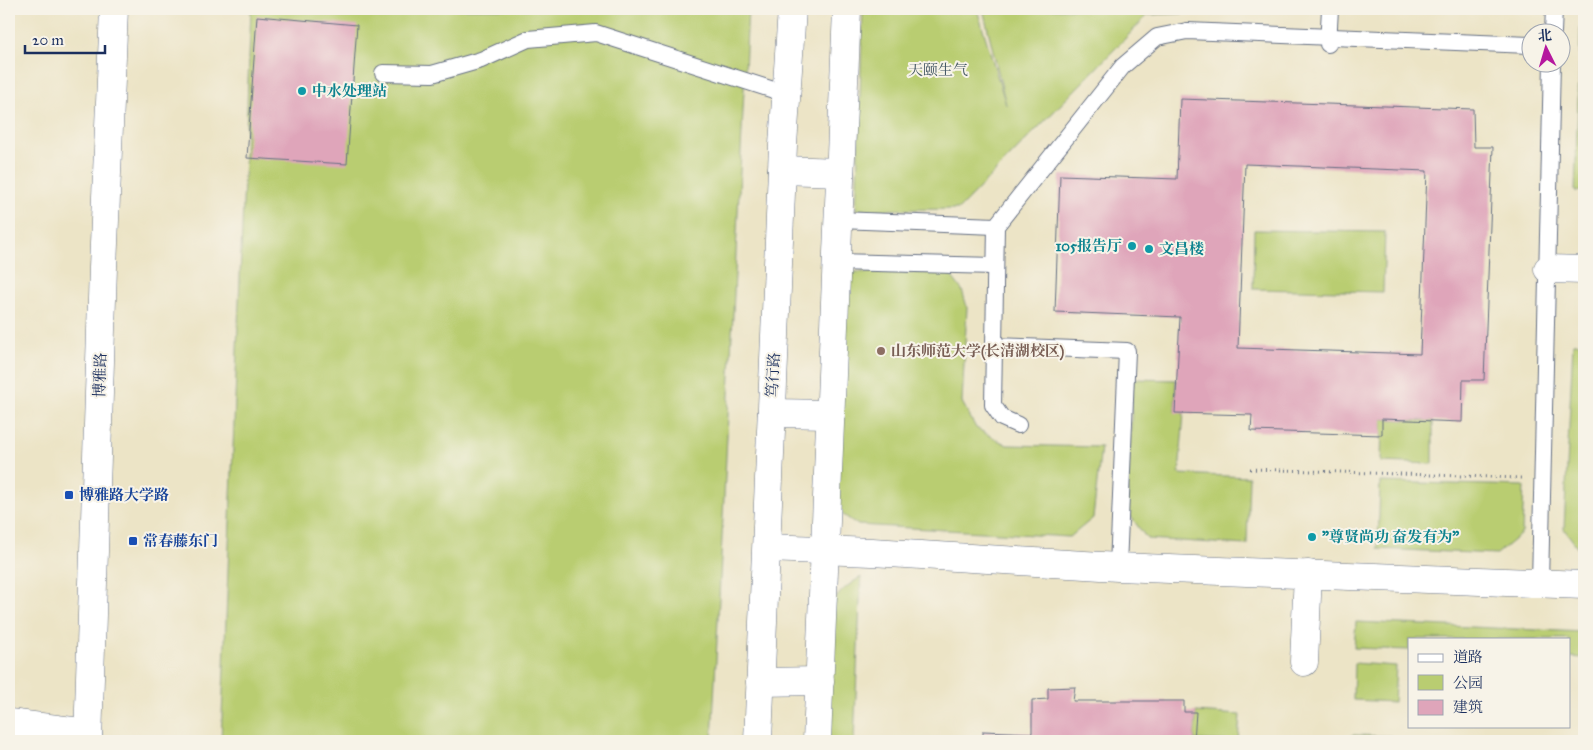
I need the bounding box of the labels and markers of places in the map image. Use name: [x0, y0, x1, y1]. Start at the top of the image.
place label: 中水处理站: [312, 82, 387, 100]
marker: 中水处理站: [296, 85, 308, 97]
place label: 105报告厅: [1055, 237, 1122, 255]
marker: 105报告厅: [1126, 240, 1138, 252]
place label: 文昌楼: [1159, 240, 1204, 258]
marker: 文昌楼: [1143, 243, 1155, 255]
place label: 山东师范大学(长清湖校区): [891, 342, 1064, 361]
marker: 山东师范大学(长清湖校区): [875, 345, 887, 357]
place label: 博雅路大学路: [79, 486, 169, 504]
marker: 博雅路大学路: [63, 489, 75, 501]
place label: "尊贤尚功 奋发有为": [1322, 528, 1459, 546]
marker: "尊贤尚功 奋发有为": [1306, 531, 1318, 543]
place label: 常春藤东门: [143, 532, 218, 550]
marker: 常春藤东门: [127, 535, 139, 547]

